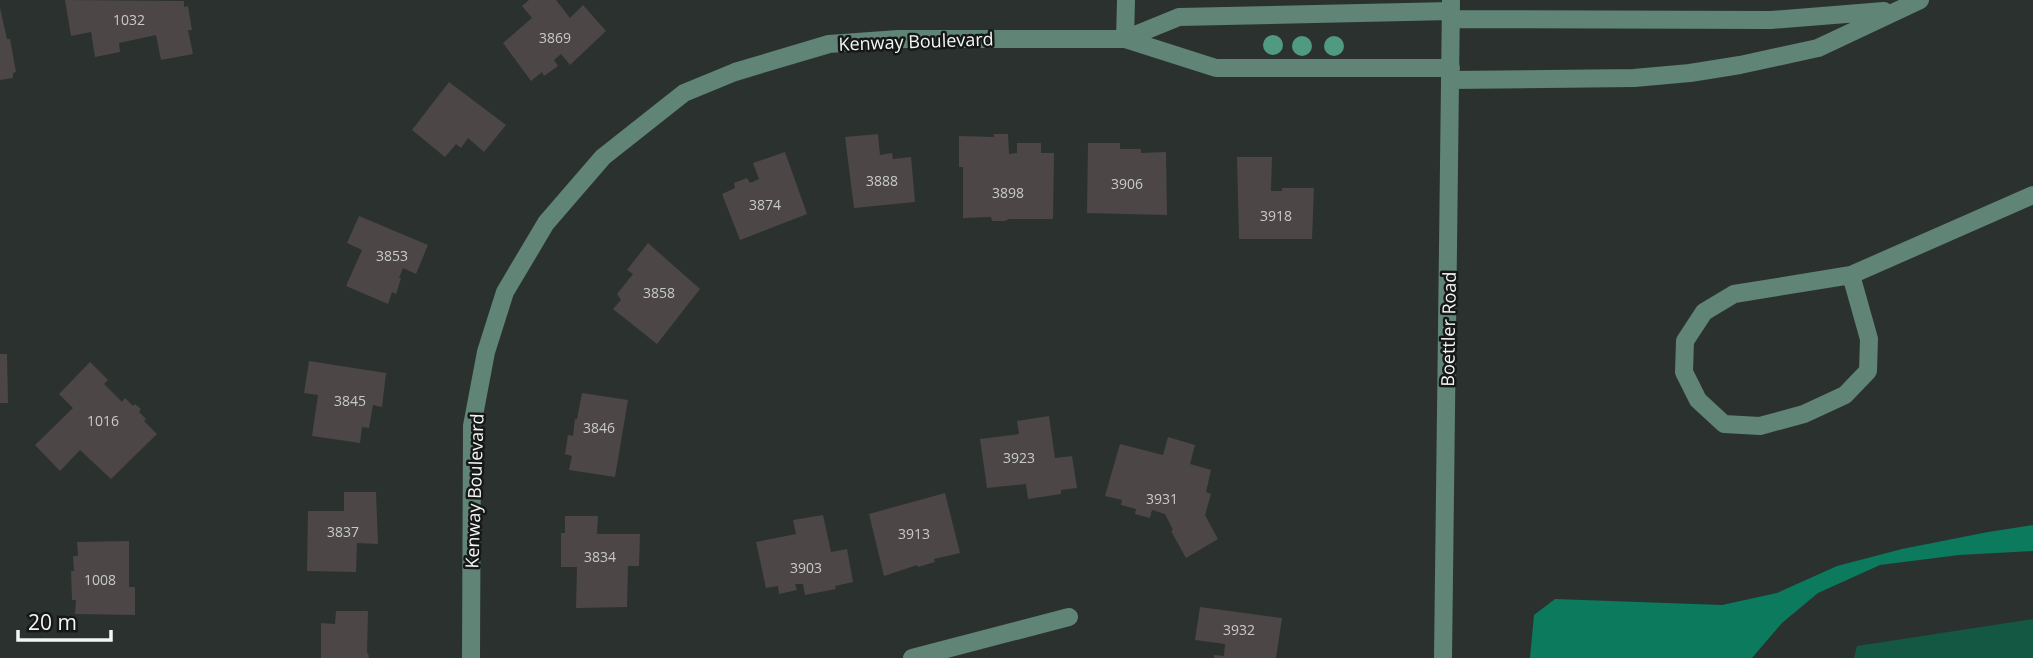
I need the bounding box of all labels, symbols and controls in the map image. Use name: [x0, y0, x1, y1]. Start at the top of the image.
house number: 1032: [113, 10, 145, 29]
street label: Kenway Boulevard: [838, 26, 994, 56]
house number: 3869: [539, 28, 571, 47]
house number: 3888: [866, 171, 898, 190]
house number: 3906: [1111, 174, 1143, 193]
house number: 3898: [992, 183, 1024, 202]
house number: 3874: [749, 195, 781, 214]
house number: 3918: [1260, 206, 1292, 225]
house number: 3853: [376, 246, 408, 265]
street label: Boettler Road: [1435, 271, 1461, 387]
house number: 3858: [643, 283, 675, 302]
house number: 3845: [334, 391, 366, 410]
house number: 1016: [87, 411, 119, 430]
street label: Kenway Boulevard: [459, 413, 489, 569]
house number: 3846: [583, 418, 615, 437]
house number: 3923: [1003, 448, 1035, 467]
house number: 3931: [1146, 489, 1178, 508]
house number: 3837: [327, 522, 359, 541]
house number: 3913: [898, 524, 930, 543]
house number: 3834: [584, 547, 616, 566]
house number: 3903: [790, 558, 822, 577]
house number: 1008: [84, 570, 116, 589]
scale bar: [18, 598, 110, 642]
text: 20 m: [28, 608, 77, 636]
house number: 3932: [1223, 620, 1255, 639]

